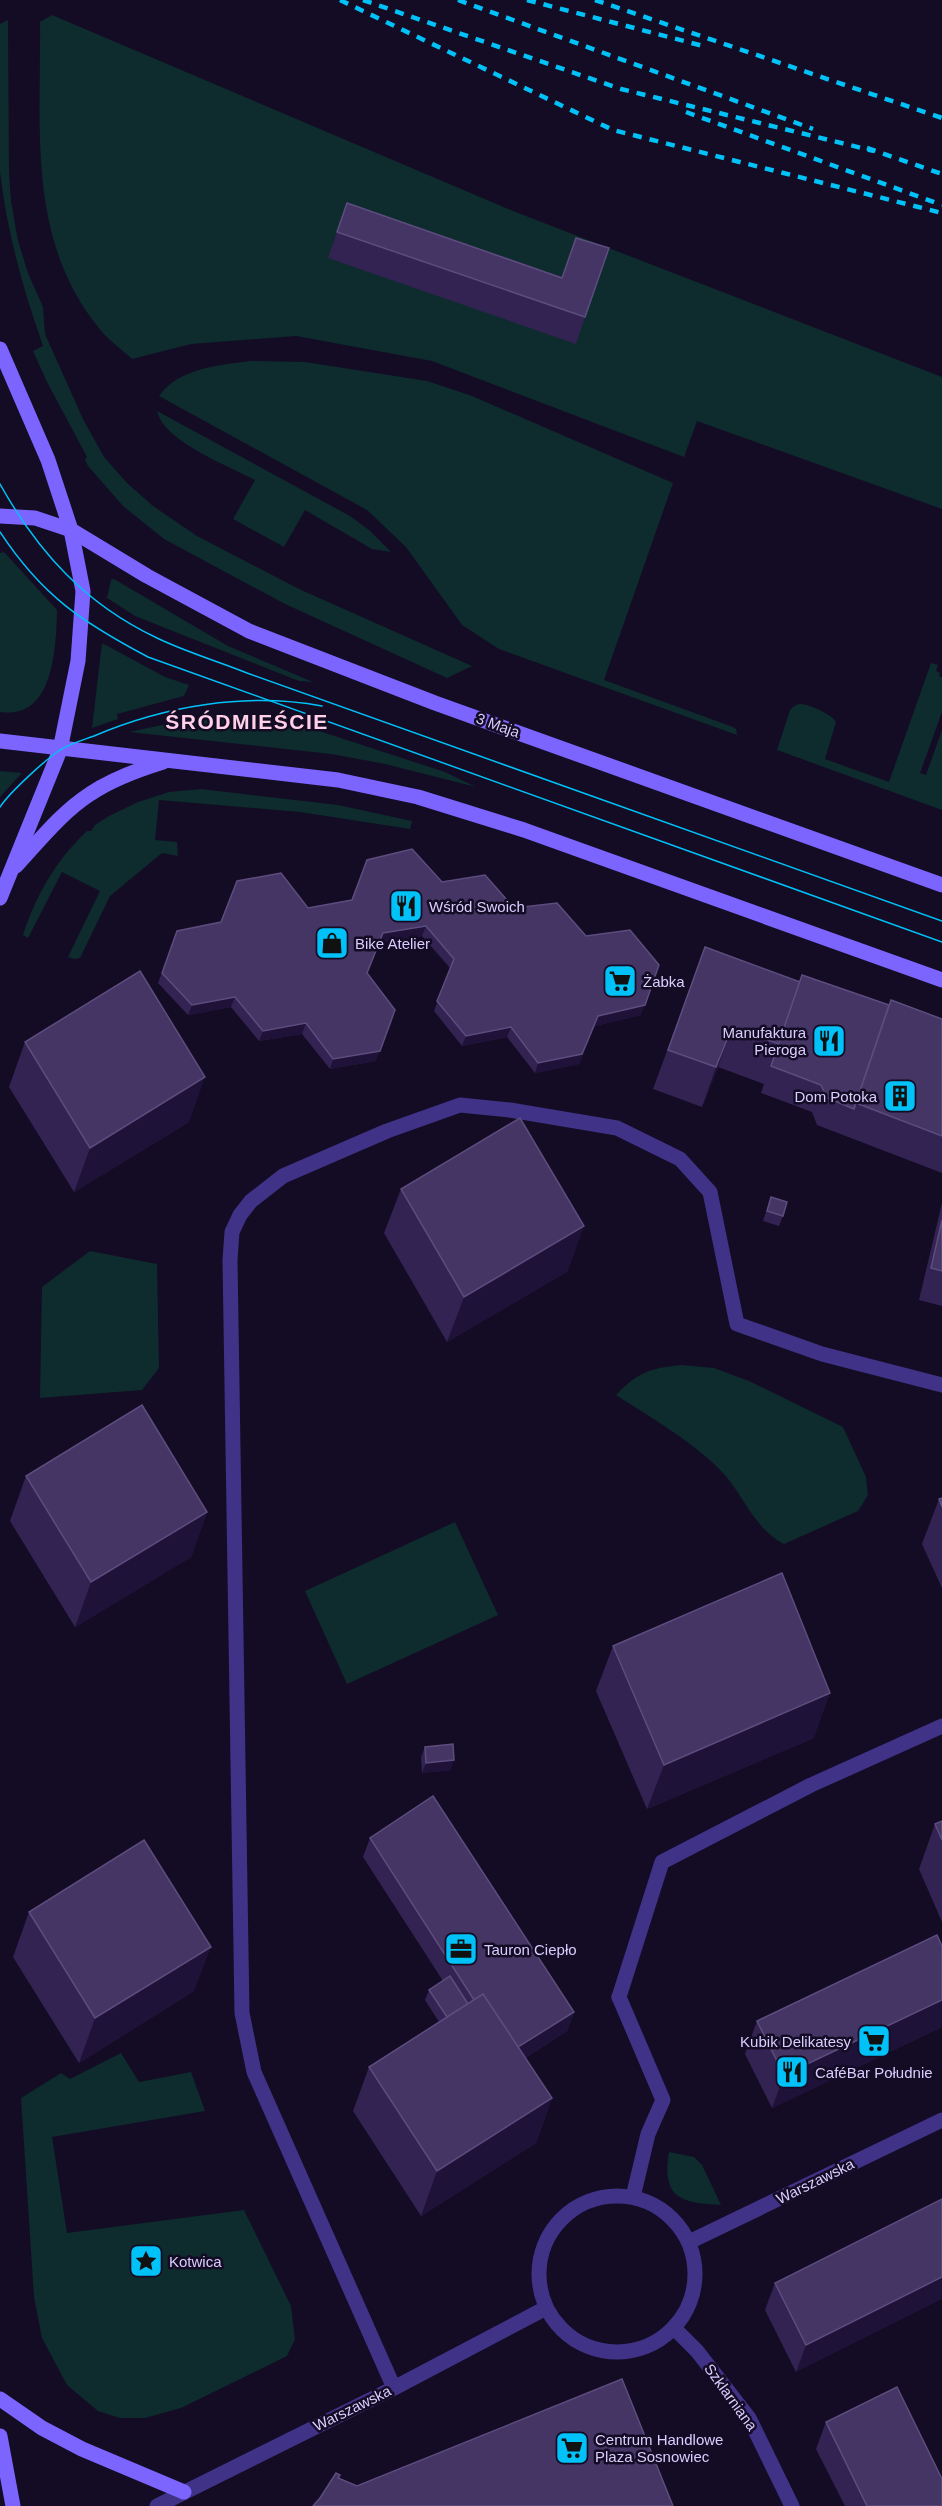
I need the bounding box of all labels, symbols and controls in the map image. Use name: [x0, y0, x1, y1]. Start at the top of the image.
street label: 3 Maja: [474, 709, 523, 741]
district label: ŚRÓDMIEŚCIE: [165, 710, 329, 733]
restaurant icon: Wśród Swoich: [388, 888, 424, 924]
place label: Wśród Swoich: [429, 898, 525, 915]
shop icon: Bike Atelier: [314, 925, 350, 961]
place label: Bike Atelier: [355, 935, 430, 952]
supermarket icon: Żabka: [602, 963, 638, 999]
place label: Żabka: [643, 973, 685, 990]
restaurant icon: Manufaktura Pieroga: [811, 1023, 847, 1059]
place label: Manufaktura Pieroga: [723, 1024, 807, 1058]
building icon: Dom Potoka: [882, 1078, 918, 1114]
place label: Dom Potoka: [794, 1088, 878, 1105]
office icon: Tauron Ciepło: [443, 1931, 479, 1967]
place label: Tauron Ciepło: [484, 1941, 577, 1958]
supermarket icon: Kubik Delikatesy: [856, 2023, 892, 2059]
place label: Kubik Delikatesy: [740, 2033, 851, 2050]
restaurant icon: CaféBar Południe: [774, 2054, 810, 2090]
place label: CaféBar Południe: [815, 2064, 933, 2081]
street label: Warszawska: [773, 2155, 857, 2207]
place icon: Kotwica: [128, 2243, 164, 2279]
place label: Kotwica: [169, 2253, 222, 2270]
street label: Szklarniana: [701, 2360, 761, 2434]
street label: Warszawska: [310, 2382, 394, 2434]
supermarket icon: Centrum Handlowe Plaza Sosnowiec: [554, 2430, 590, 2466]
place label: Centrum Handlowe Plaza Sosnowiec: [595, 2431, 723, 2465]

